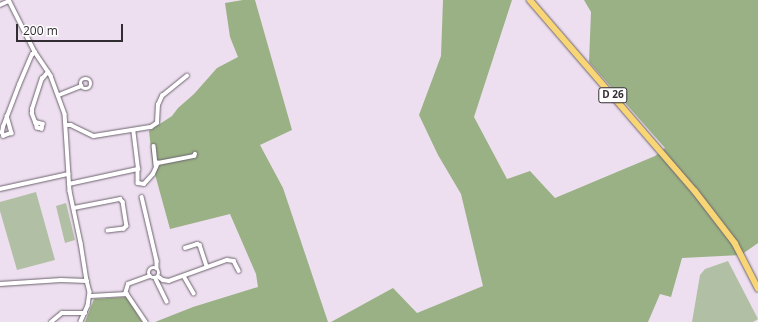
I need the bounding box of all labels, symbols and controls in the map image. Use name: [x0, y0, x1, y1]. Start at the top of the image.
scale bar: [18, 16, 125, 42]
text: 200 m: [23, 22, 58, 39]
road number: D 26: [598, 87, 628, 103]

